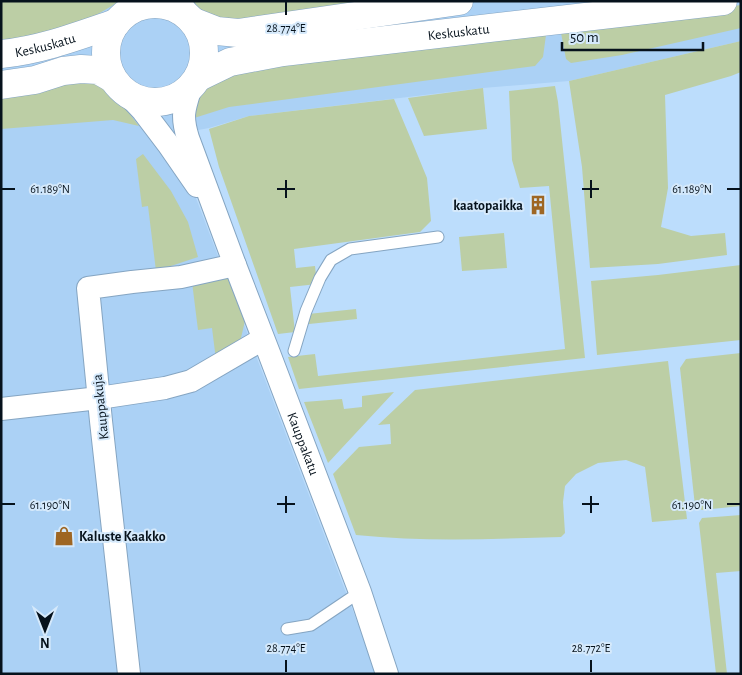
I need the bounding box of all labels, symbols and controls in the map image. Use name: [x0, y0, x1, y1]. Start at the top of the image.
scale bar: [562, 20, 703, 52]
text: 28.774°E: [267, 22, 306, 34]
street label: Keskuskatu: [427, 22, 490, 43]
text: 50 m: [570, 30, 599, 45]
street label: Keskuskatu: [14, 31, 77, 60]
text: 61.189°N: [30, 183, 70, 195]
text: 61.189°N: [672, 183, 712, 195]
building icon: kaatopaikka: [527, 194, 549, 216]
place label: kaatopaikka: [453, 199, 523, 213]
street label: Kauppakuja: [91, 373, 111, 440]
street label: Kauppakatu: [284, 411, 321, 477]
text: 61.190°N: [30, 499, 70, 511]
text: 61.190°N: [672, 499, 712, 511]
shop icon: Kaluste Kaakko: [53, 525, 75, 547]
place label: Kaluste Kaakko: [79, 530, 166, 544]
north arrow: [20, 605, 70, 655]
text: N: [40, 635, 50, 649]
text: 28.774°E: [267, 642, 306, 654]
text: 28.772°E: [572, 642, 611, 654]

